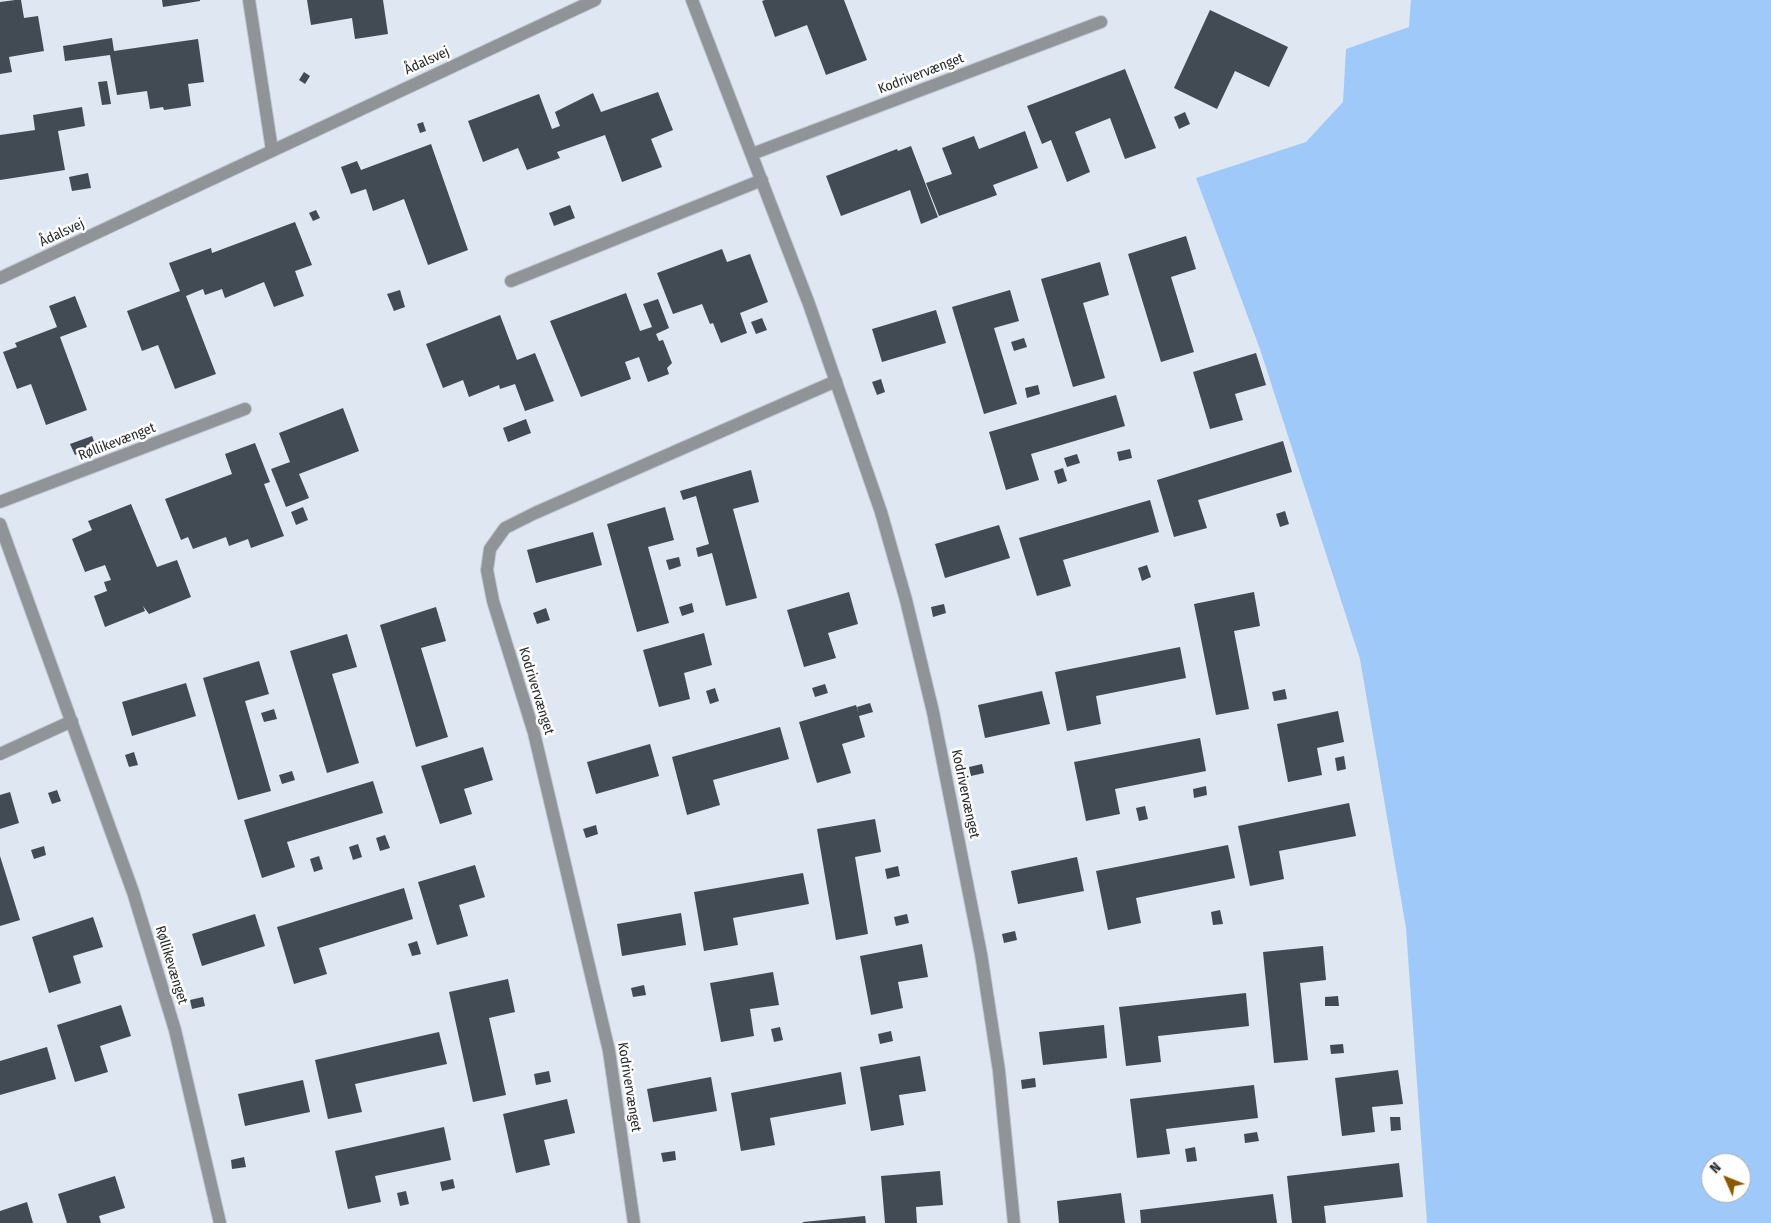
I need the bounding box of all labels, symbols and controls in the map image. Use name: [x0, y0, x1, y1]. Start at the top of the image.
street label: Ådalsvej: [402, 43, 452, 79]
street label: Kodrivervænget: [876, 50, 966, 98]
street label: Ådalsvej: [37, 215, 87, 251]
street label: Røllikevænget: [76, 420, 158, 464]
street label: Kodrivervænget: [515, 645, 557, 737]
street label: Kodrivervænget: [947, 748, 983, 840]
street label: Røllikevænget: [151, 924, 191, 1006]
street label: Kodrivervænget: [614, 1041, 644, 1133]
north arrow: [1701, 1153, 1751, 1203]
text: N: [1707, 1159, 1725, 1177]

